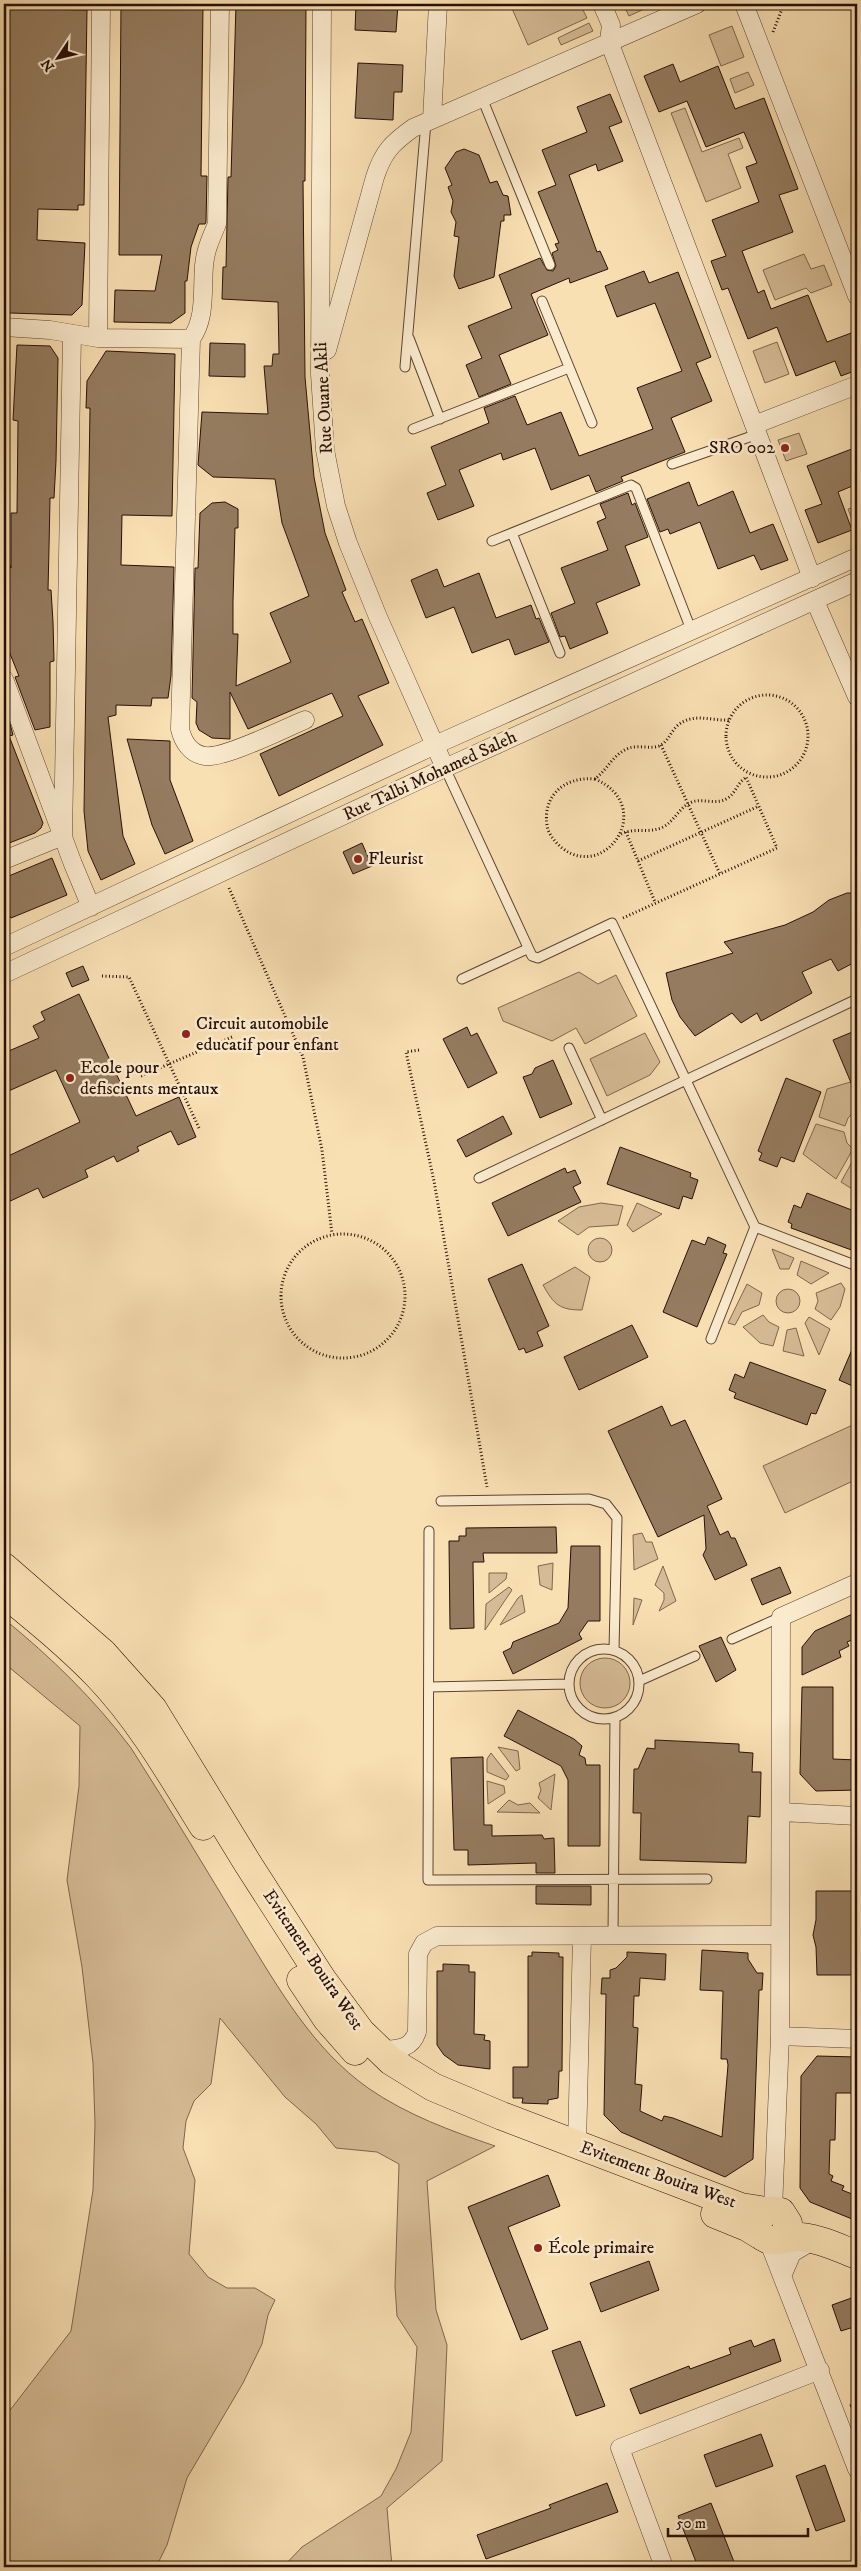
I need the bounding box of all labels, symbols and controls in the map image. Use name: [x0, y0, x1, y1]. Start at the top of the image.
north arrow: [32, 32, 82, 82]
text: N: [37, 55, 59, 75]
street label: Rue Ouane Akli: [310, 341, 338, 455]
place label: SRO 002: [709, 437, 775, 459]
marker: SRO 002: [779, 442, 791, 454]
street label: Rue Talbi Mohamed Saleh: [340, 726, 521, 826]
place label: Fleurist: [368, 848, 424, 870]
marker: Fleurist: [352, 853, 364, 865]
place label: Circuit automobile educatif pour enfant: [196, 1013, 339, 1056]
marker: Circuit automobile educatif pour enfant: [180, 1028, 192, 1040]
place label: Ecole pour defiscients mentaux: [80, 1057, 219, 1100]
marker: Ecole pour defiscients mentaux: [64, 1072, 76, 1084]
street label: Evitement Bouira West: [258, 1886, 368, 2035]
street label: Evitement Bouira West: [577, 2137, 739, 2214]
place label: École primaire: [548, 2237, 654, 2259]
marker: École primaire: [532, 2242, 544, 2254]
scale bar: [668, 2506, 808, 2538]
text: 50 m: [676, 2514, 706, 2533]

